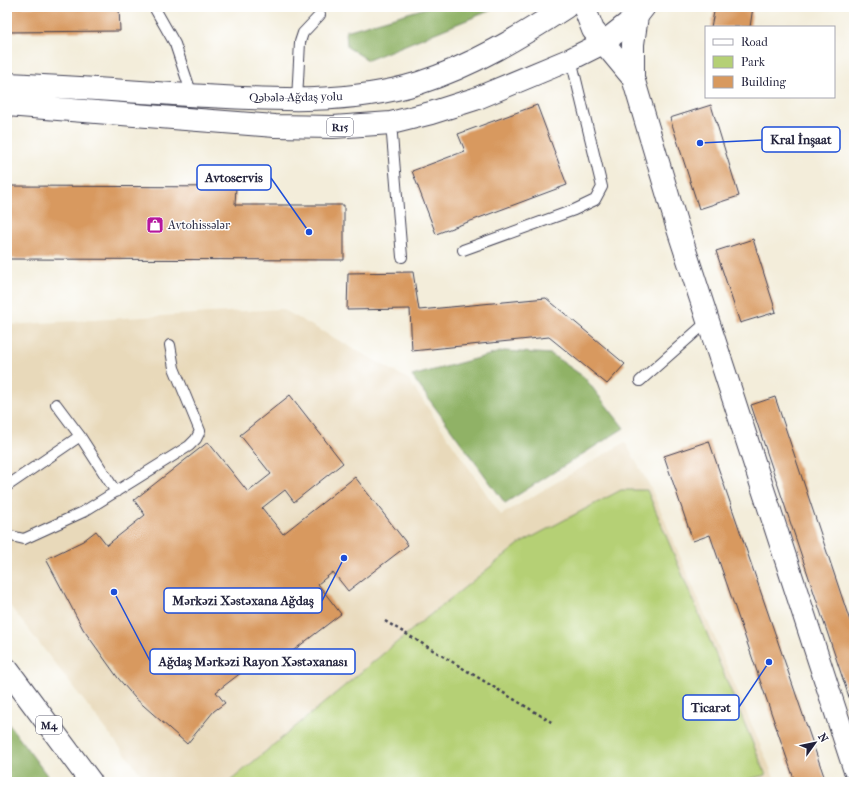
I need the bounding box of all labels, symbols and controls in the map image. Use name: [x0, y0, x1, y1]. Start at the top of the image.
legend: [705, 26, 835, 98]
text: Road: [741, 35, 768, 49]
text: Park: [741, 55, 766, 69]
text: Building: [741, 75, 786, 89]
street label: Qəbələ-Ağdaş yolu: [249, 89, 343, 106]
road number: R15: [327, 118, 353, 136]
callout: Kral İnşaat: [762, 127, 840, 152]
text: Kral İnşaat: [770, 132, 832, 148]
callout: Avtoservis: [197, 165, 271, 190]
text: Avtoservis: [204, 170, 263, 185]
shop icon: Avtohissələr: [145, 215, 165, 235]
place label: Avtohissələr: [167, 218, 231, 232]
callout: Mərkəzi Xəstəxana Ağdaş: [164, 588, 322, 613]
text: Mərkəzi Xəstəxana Ağdaş: [171, 593, 314, 609]
callout: Ağdaş Mərkəzi Rayon Xəstəxanası: [150, 649, 355, 674]
text: Ağdaş Mərkəzi Rayon Xəstəxanası: [157, 654, 348, 670]
callout: Ticarət: [683, 695, 739, 720]
text: Ticarət: [690, 700, 731, 715]
road number: M4: [36, 716, 62, 734]
north arrow: [795, 723, 835, 763]
text: N: [815, 731, 831, 745]

